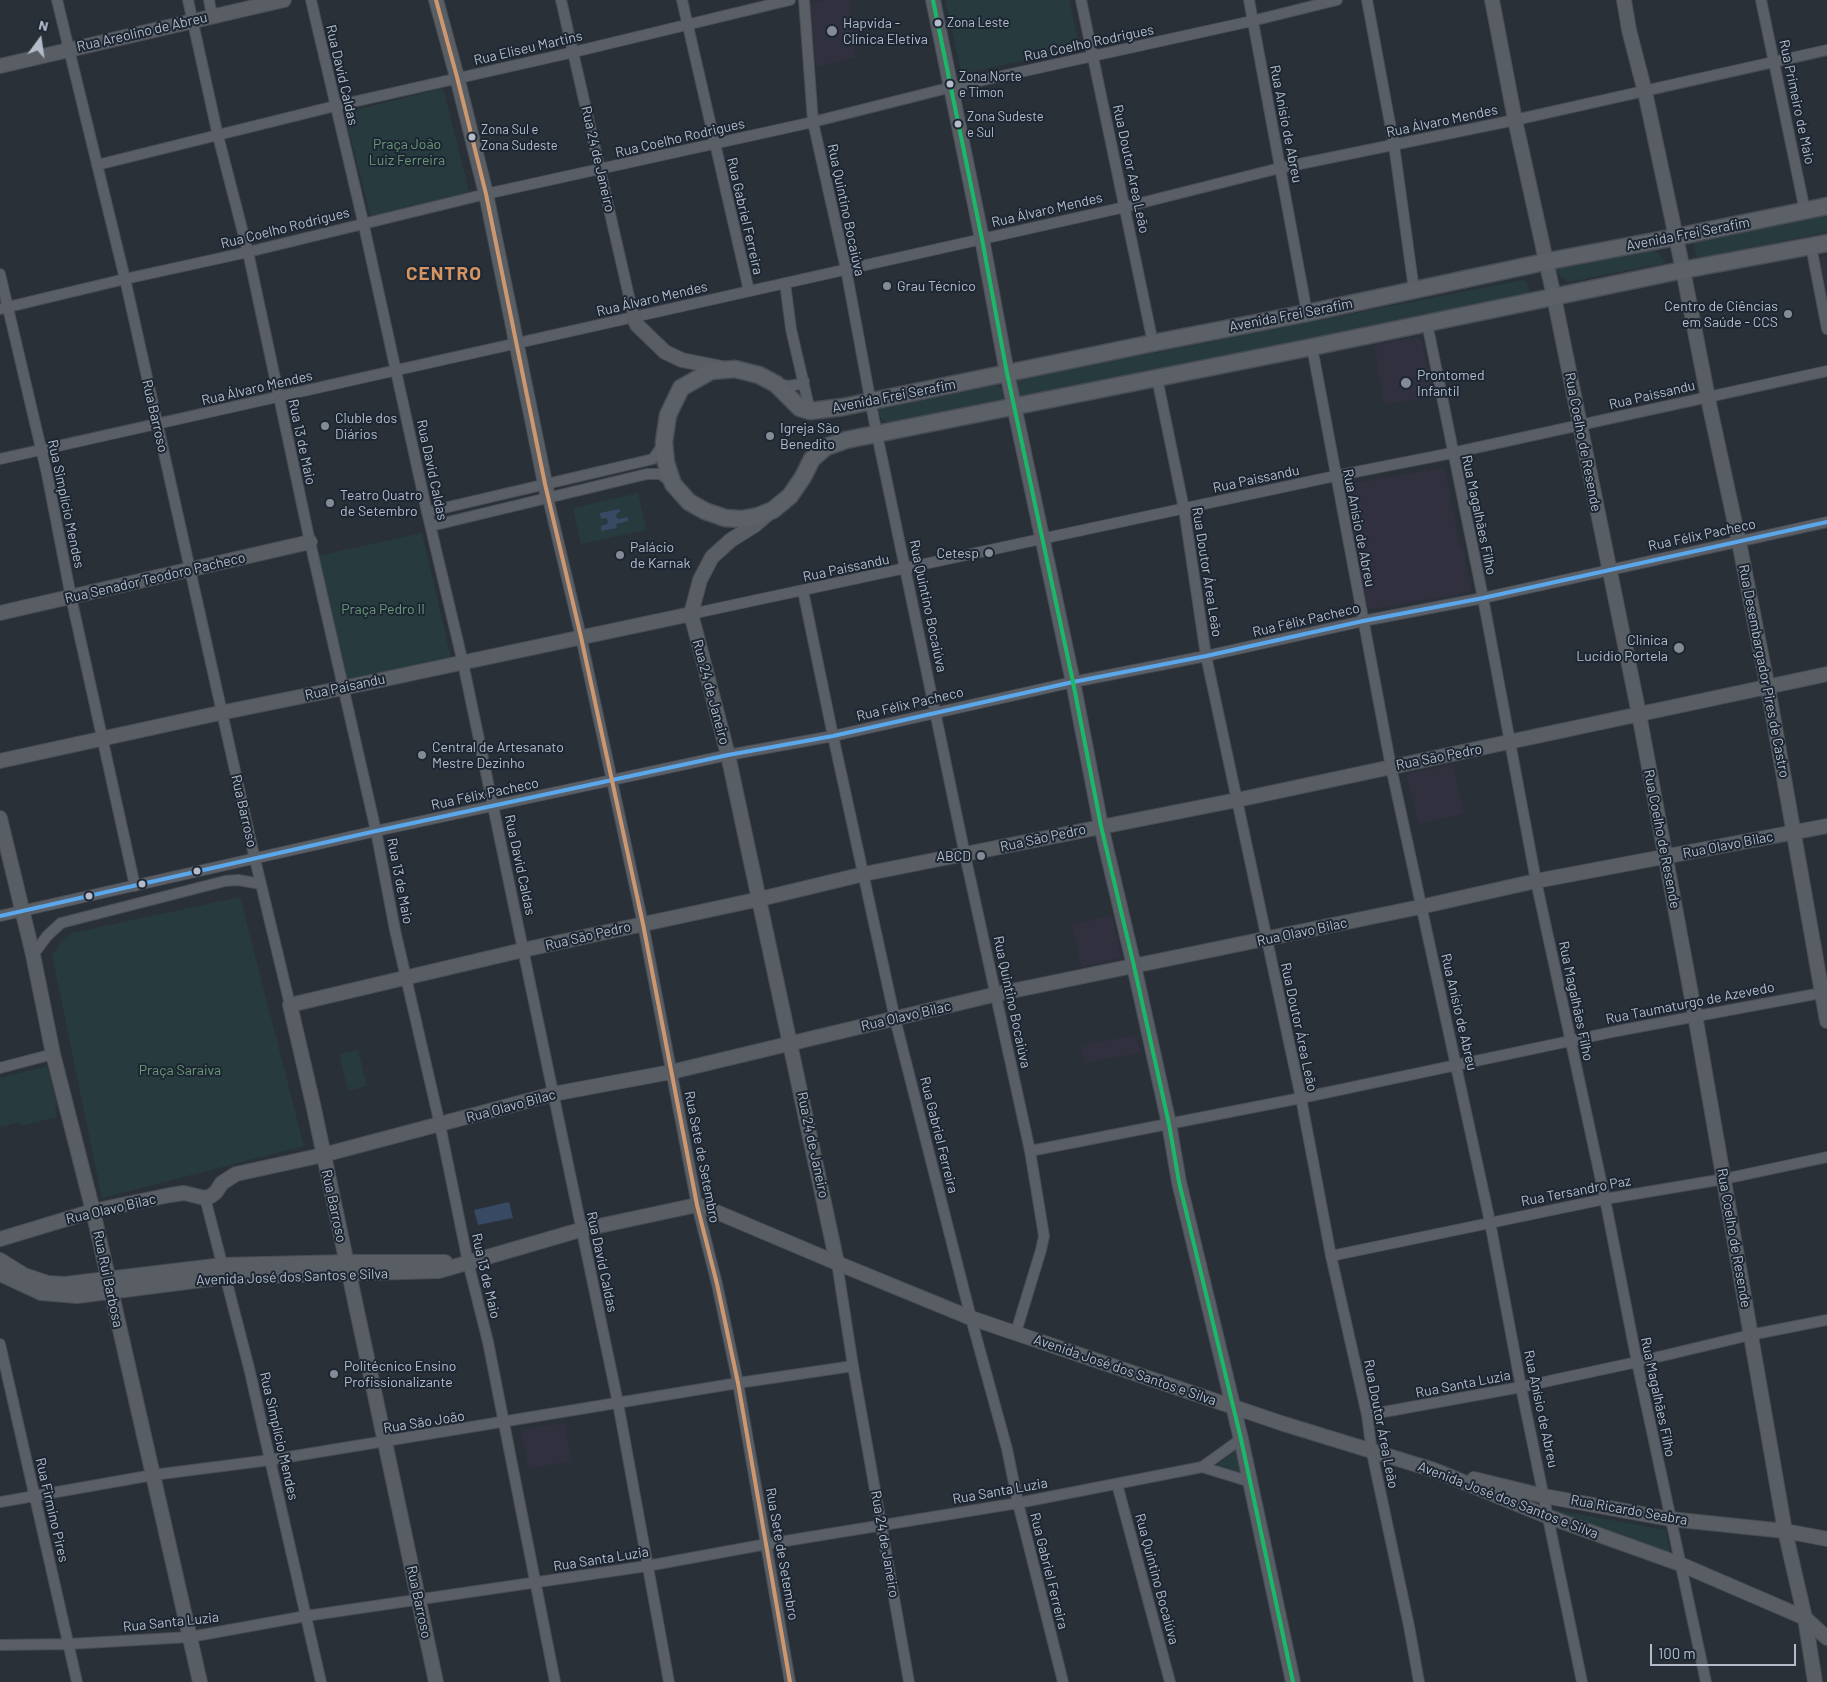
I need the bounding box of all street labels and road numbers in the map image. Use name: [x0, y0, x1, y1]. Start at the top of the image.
street label: Rua Areolino de Abreu: [75, 9, 209, 55]
street label: Rua Coelho Rodrigues: [1023, 21, 1155, 65]
street label: Rua David Caldas: [322, 23, 362, 127]
street label: Rua Eliseu Martins: [472, 27, 584, 69]
street label: Rua Primeiro de Maio: [1776, 38, 1818, 166]
street label: Rua Anísio de Abreu: [1266, 64, 1306, 184]
street label: Rua Álvaro Mendes: [1385, 101, 1499, 141]
street label: Rua Doutor Area Leão: [1109, 103, 1153, 235]
street label: Rua 24 de Janeiro: [578, 104, 618, 214]
street label: Rua Coelho Rodrigues: [614, 115, 746, 161]
street label: Rua Quintino Bocaiúva: [824, 142, 868, 278]
street label: Rua Gabriel Ferreira: [723, 156, 767, 276]
street label: Rua Álvaro Mendes: [990, 189, 1104, 231]
street label: Rua Coelho Rodrigues: [219, 204, 351, 252]
street label: Avenida Frei Serafim: [1625, 214, 1751, 254]
street label: Rua Álvaro Mendes: [595, 278, 709, 320]
street label: Avenida Frei Serafim: [1228, 295, 1354, 335]
street label: Rua Álvaro Mendes: [200, 367, 314, 409]
street label: Rua Coelho de Resende: [1561, 371, 1605, 513]
street label: Avenida Frei Serafim: [831, 376, 957, 416]
street label: Rua Paissandu: [1607, 377, 1697, 413]
street label: Rua Barroso: [138, 378, 172, 454]
street label: Rua 13 de Maio: [285, 398, 319, 486]
street label: Rua David Caldas: [413, 418, 451, 522]
street label: Rua Simplício Mendes: [44, 438, 88, 570]
street label: Rua Magalhães Filho: [1458, 453, 1500, 577]
street label: Rua Paissandu: [1211, 462, 1301, 496]
street label: Rua Anísio de Abreu: [1339, 468, 1379, 588]
street label: Rua Doutor Área Leão: [1188, 506, 1226, 638]
street label: Rua Félix Pacheco: [1647, 515, 1757, 555]
street label: Rua Quintino Bocaiúva: [906, 538, 950, 674]
street label: Rua Senador Teodoro Pacheco: [63, 549, 247, 607]
street label: Rua Paissandu: [801, 551, 891, 585]
street label: Rua Desembargador Pires de Castro: [1735, 563, 1793, 779]
street label: Rua Félix Pacheco: [1251, 599, 1361, 641]
street label: Rua 24 de Janeiro: [689, 638, 733, 746]
street label: Rua Paisandu: [303, 670, 387, 704]
street label: Rua Félix Pacheco: [855, 683, 965, 725]
street label: Rua São Pedro: [1394, 740, 1484, 774]
street label: Rua Coelho de Resende: [1640, 768, 1684, 910]
street label: Rua Barroso: [227, 773, 261, 849]
street label: Rua Félix Pacheco: [430, 774, 540, 814]
street label: Rua David Caldas: [501, 813, 539, 917]
street label: Rua São Pedro: [998, 821, 1088, 855]
street label: Rua Olavo Bilac: [1681, 828, 1775, 862]
street label: Rua 13 de Maio: [383, 837, 417, 925]
street label: Rua Olavo Bilac: [1255, 914, 1349, 950]
street label: Rua São Pedro: [544, 918, 632, 954]
street label: Rua Quintino Bocaiúva: [990, 934, 1034, 1070]
street label: Rua Magalhães Filho: [1555, 939, 1597, 1063]
street label: Rua Anísio de Abreu: [1437, 952, 1481, 1072]
street label: Rua Doutor Área Leão: [1277, 961, 1321, 1093]
street label: Rua Taumaturgo de Azevedo: [1604, 978, 1776, 1028]
street label: Rua Olavo Bilac: [859, 997, 953, 1035]
street label: Rua Gabriel Ferreira: [916, 1075, 962, 1195]
street label: Rua Olavo Bilac: [464, 1086, 558, 1126]
street label: Rua Sete de Setembro: [681, 1089, 723, 1225]
street label: Rua 24 de Janeiro: [794, 1090, 832, 1200]
street label: Rua Coelho de Resende: [1713, 1167, 1755, 1309]
street label: Rua Barroso: [318, 1168, 350, 1244]
street label: Rua Tersandro Paz: [1520, 1172, 1632, 1210]
street label: Rua Olavo Bilac: [64, 1190, 158, 1228]
street label: Rua David Caldas: [583, 1210, 621, 1314]
street label: Rua Rui Barbosa: [90, 1229, 126, 1329]
street label: Rua 13 de Maio: [468, 1232, 504, 1320]
street label: Avenida José dos Santos e Silva: [196, 1265, 388, 1289]
street label: Avenida José dos Santos e Silva: [1032, 1331, 1218, 1409]
street label: Rua Magalhães Filho: [1637, 1335, 1679, 1459]
street label: Rua Anísio de Abreu: [1520, 1349, 1562, 1469]
street label: Rua Doutor Área Leão: [1360, 1358, 1402, 1490]
street label: Rua Santa Luzia: [1414, 1367, 1512, 1401]
street label: Rua Simplício Mendes: [256, 1370, 302, 1502]
street label: Rua São João: [382, 1407, 466, 1437]
street label: Rua Firmino Pires: [32, 1456, 72, 1564]
street label: Avenida José dos Santos e Silva: [1415, 1458, 1601, 1542]
street label: Rua Santa Luzia: [951, 1474, 1049, 1508]
street label: Rua Sete de Setembro: [762, 1486, 802, 1622]
street label: Rua 24 de Janeiro: [867, 1489, 903, 1599]
street label: Rua Ricardo Seabra: [1569, 1491, 1689, 1529]
street label: Rua Gabriel Ferreira: [1026, 1511, 1072, 1631]
street label: Rua Quintino Bocaiúva: [1131, 1512, 1183, 1646]
street label: Rua Santa Luzia: [552, 1543, 650, 1575]
street label: Rua Barroso: [403, 1564, 435, 1640]
street label: Rua Santa Luzia: [122, 1609, 220, 1635]

